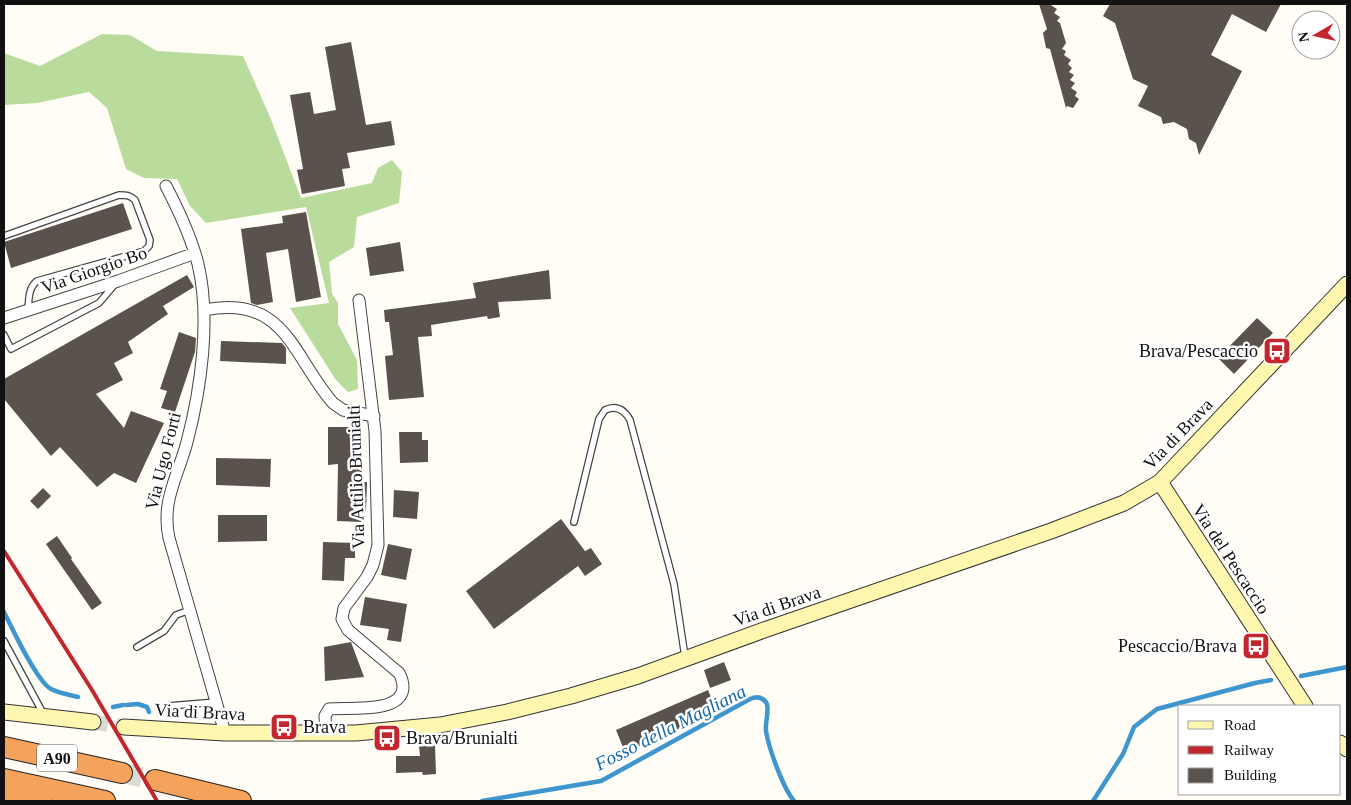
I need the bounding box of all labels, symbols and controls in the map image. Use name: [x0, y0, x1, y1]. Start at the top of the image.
north arrow: [1291, 10, 1341, 60]
text: N: [1295, 31, 1312, 43]
street label: Via Giorgio Bo: [38, 243, 150, 297]
bus stop icon: Brava/Pescaccio: [1262, 336, 1292, 366]
place label: Brava/Pescaccio: [1139, 341, 1258, 361]
street label: Via di Brava: [1139, 394, 1217, 474]
street label: Via Attilio Brunialti: [343, 405, 369, 549]
street label: Via Ugo Forti: [141, 410, 185, 512]
street label: Via del Pescaccio: [1188, 500, 1274, 618]
street label: Via di Brava: [731, 582, 823, 630]
bus stop icon: Pescaccio/Brava: [1241, 631, 1271, 661]
place label: Pescaccio/Brava: [1118, 636, 1237, 656]
water label: Fosso della Magliana: [590, 680, 749, 775]
street label: Via di Brava: [154, 700, 246, 724]
legend: [1178, 705, 1341, 795]
bus stop icon: Brava: [269, 712, 299, 742]
place label: Brava: [303, 717, 346, 737]
text: Road: [1224, 717, 1256, 733]
bus stop icon: Brava/Brunialti: [372, 723, 402, 753]
place label: Brava/Brunialti: [406, 728, 518, 748]
text: Railway: [1224, 742, 1274, 758]
road number: A90: [37, 744, 77, 771]
text: Building: [1224, 767, 1277, 783]

